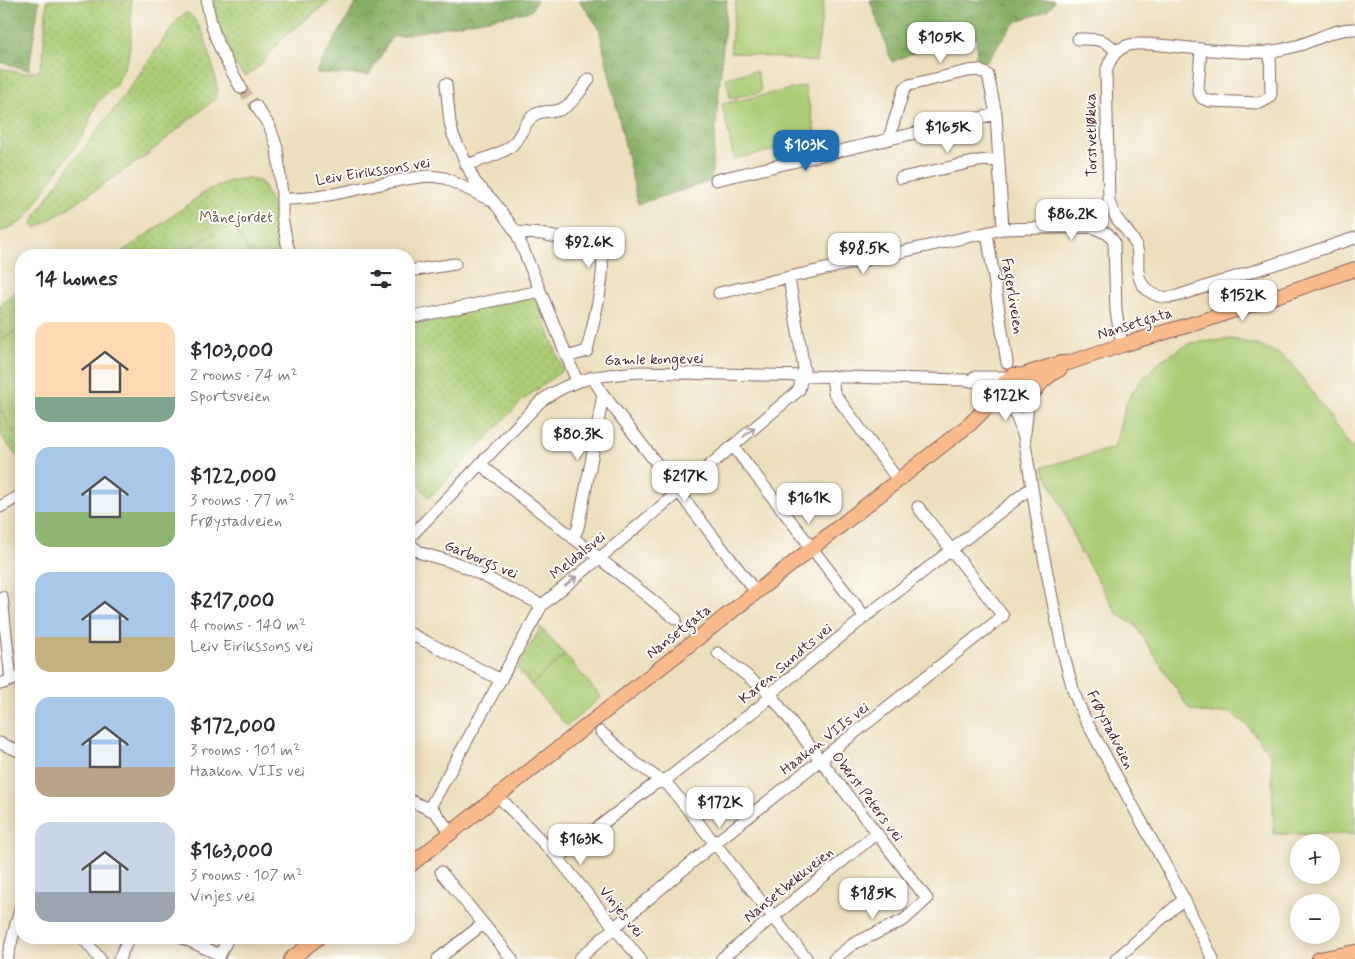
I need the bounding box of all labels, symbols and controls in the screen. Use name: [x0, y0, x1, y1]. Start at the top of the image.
pin: $105K: [906, 22, 976, 64]
text: $105K: [918, 27, 964, 48]
street label: Torstvetløkka: [1081, 92, 1103, 177]
pin: $165K: [913, 112, 983, 154]
text: $165K: [925, 117, 971, 138]
pin: $103K: [771, 130, 841, 172]
text: $103K: [784, 135, 828, 156]
street label: Leiv Eirikssons vei: [314, 153, 432, 191]
pin: $86.2K: [1031, 198, 1113, 241]
text: $86.2K: [1047, 204, 1097, 225]
park label: Månejordet: [199, 208, 273, 228]
pin: $92.6K: [548, 226, 630, 269]
text: $92.6K: [565, 232, 613, 253]
pin: $98.5K: [823, 232, 905, 275]
text: $98.5K: [839, 238, 889, 259]
street label: Fagerliveien: [995, 256, 1028, 336]
text: 14 homes: [35, 265, 118, 293]
icon: filters: [367, 265, 395, 293]
pin: $152K: [1208, 280, 1278, 322]
text: $152K: [1220, 285, 1266, 306]
street label: Nansetgata: [1095, 303, 1176, 346]
text: $103,000: [190, 337, 273, 365]
icon: home: [75, 342, 135, 402]
street label: Gamle kongevei: [604, 349, 704, 372]
text: 2 rooms · 74 m²: [190, 365, 298, 386]
pin: $122K: [971, 380, 1041, 422]
text: $122K: [983, 385, 1029, 406]
text: Sportsveien: [190, 386, 270, 407]
pin: $80.3K: [537, 418, 619, 461]
text: $80.3K: [553, 424, 603, 445]
one-way arrow: [742, 427, 755, 438]
pin: $217K: [650, 460, 720, 503]
text: $122,000: [190, 462, 276, 490]
text: $217K: [663, 466, 707, 487]
icon: home: [75, 467, 135, 527]
pin: $161K: [774, 482, 844, 525]
text: $161K: [788, 488, 830, 509]
text: 3 rooms · 77 m²: [190, 490, 295, 511]
text: Frøystadveien: [190, 511, 282, 532]
street label: Meldalsvei: [546, 527, 610, 585]
street label: Garborgs vei: [441, 536, 521, 585]
one-way arrow: [564, 576, 577, 587]
text: $217,000: [190, 587, 274, 615]
icon: home: [75, 592, 135, 652]
street label: Nansetgata: [642, 600, 717, 665]
text: 4 rooms · 140 m²: [190, 615, 306, 636]
street label: Karen Sundts vei: [735, 619, 837, 709]
text: Leiv Eirikssons vei: [190, 636, 313, 657]
street label: Frøystadveien: [1082, 687, 1138, 773]
street label: Haakon VIIs vei: [776, 698, 874, 780]
text: $172,000: [190, 712, 276, 740]
icon: home: [75, 717, 135, 777]
text: 3 rooms · 101 m²: [190, 740, 300, 761]
street label: Oberst Peters vei: [827, 748, 907, 846]
text: Haakon VIIs vei: [190, 761, 305, 782]
pin: $172K: [685, 786, 755, 829]
text: $172K: [697, 792, 743, 813]
pin: $163K: [546, 824, 616, 866]
text: $163K: [559, 829, 603, 850]
map controls: [1290, 834, 1340, 944]
button: +: [1290, 834, 1340, 884]
text: $163,000: [190, 837, 273, 865]
icon: home: [75, 842, 135, 902]
street label: Nansetbekkveien: [740, 843, 838, 927]
text: 3 rooms · 107 m²: [190, 865, 303, 886]
pin: $185K: [838, 878, 908, 920]
street label: Vinjes vei: [594, 882, 648, 942]
text: $185K: [850, 883, 896, 904]
text: Vinjes vei: [190, 886, 255, 907]
button: −: [1290, 894, 1340, 944]

